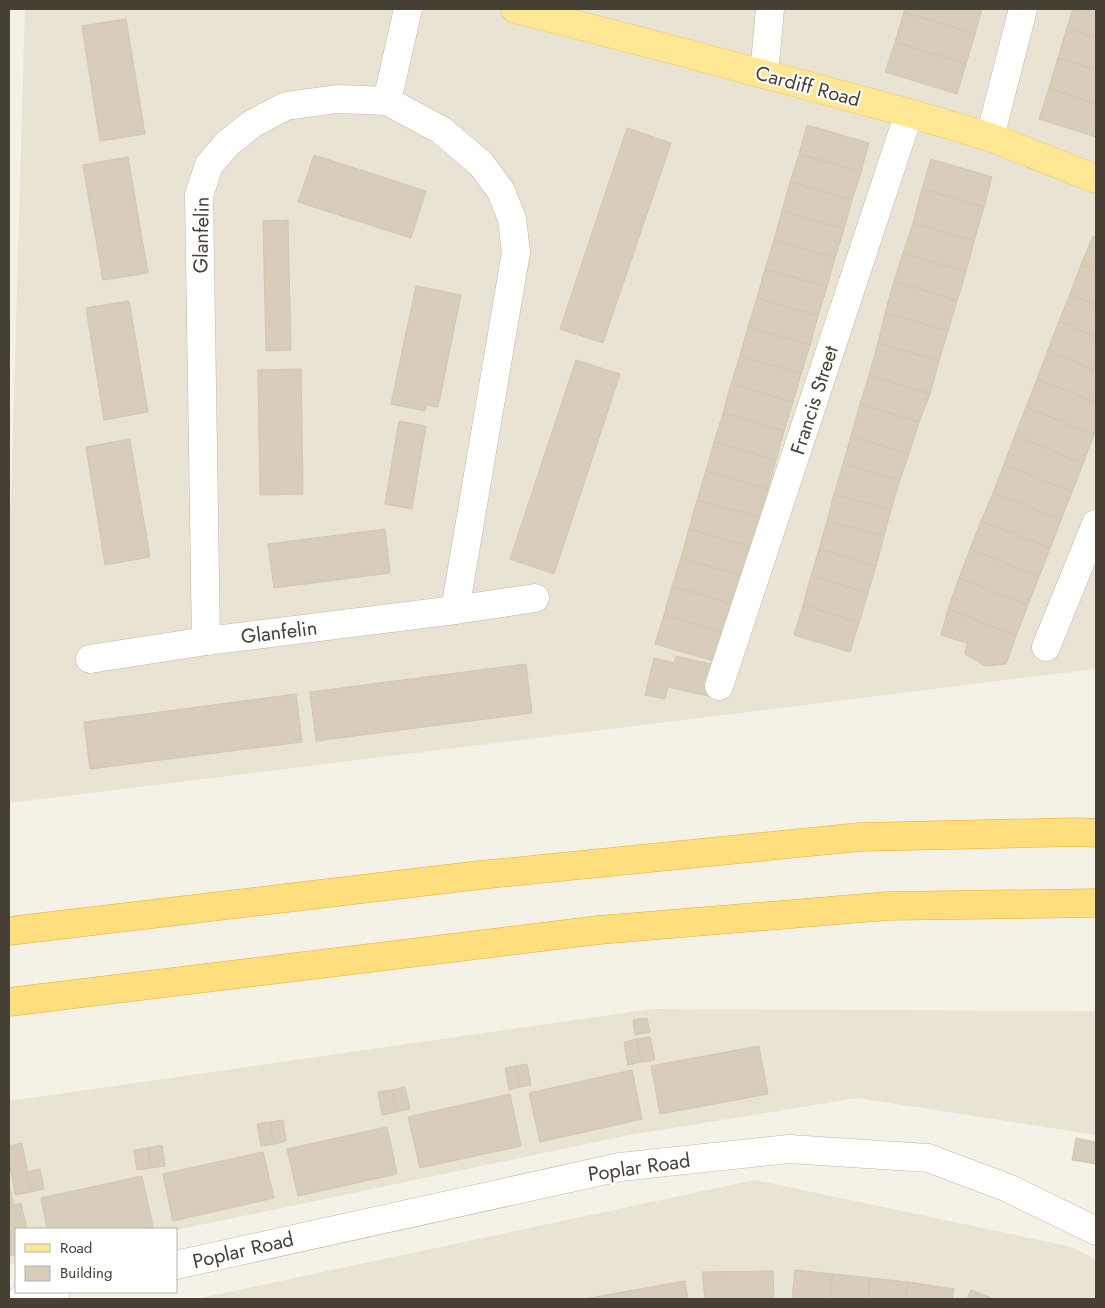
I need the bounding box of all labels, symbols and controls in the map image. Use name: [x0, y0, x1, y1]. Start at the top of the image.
street label: Cardiff Road: [752, 59, 863, 114]
street label: Glanfelin: [186, 196, 217, 274]
street label: Francis Street: [783, 342, 846, 458]
street label: Glanfelin: [239, 613, 319, 652]
street label: Poplar Road: [586, 1146, 692, 1189]
street label: Poplar Road: [190, 1225, 297, 1276]
legend: [15, 1228, 178, 1293]
text: Road: [60, 1237, 92, 1259]
text: Building: [60, 1262, 112, 1284]

